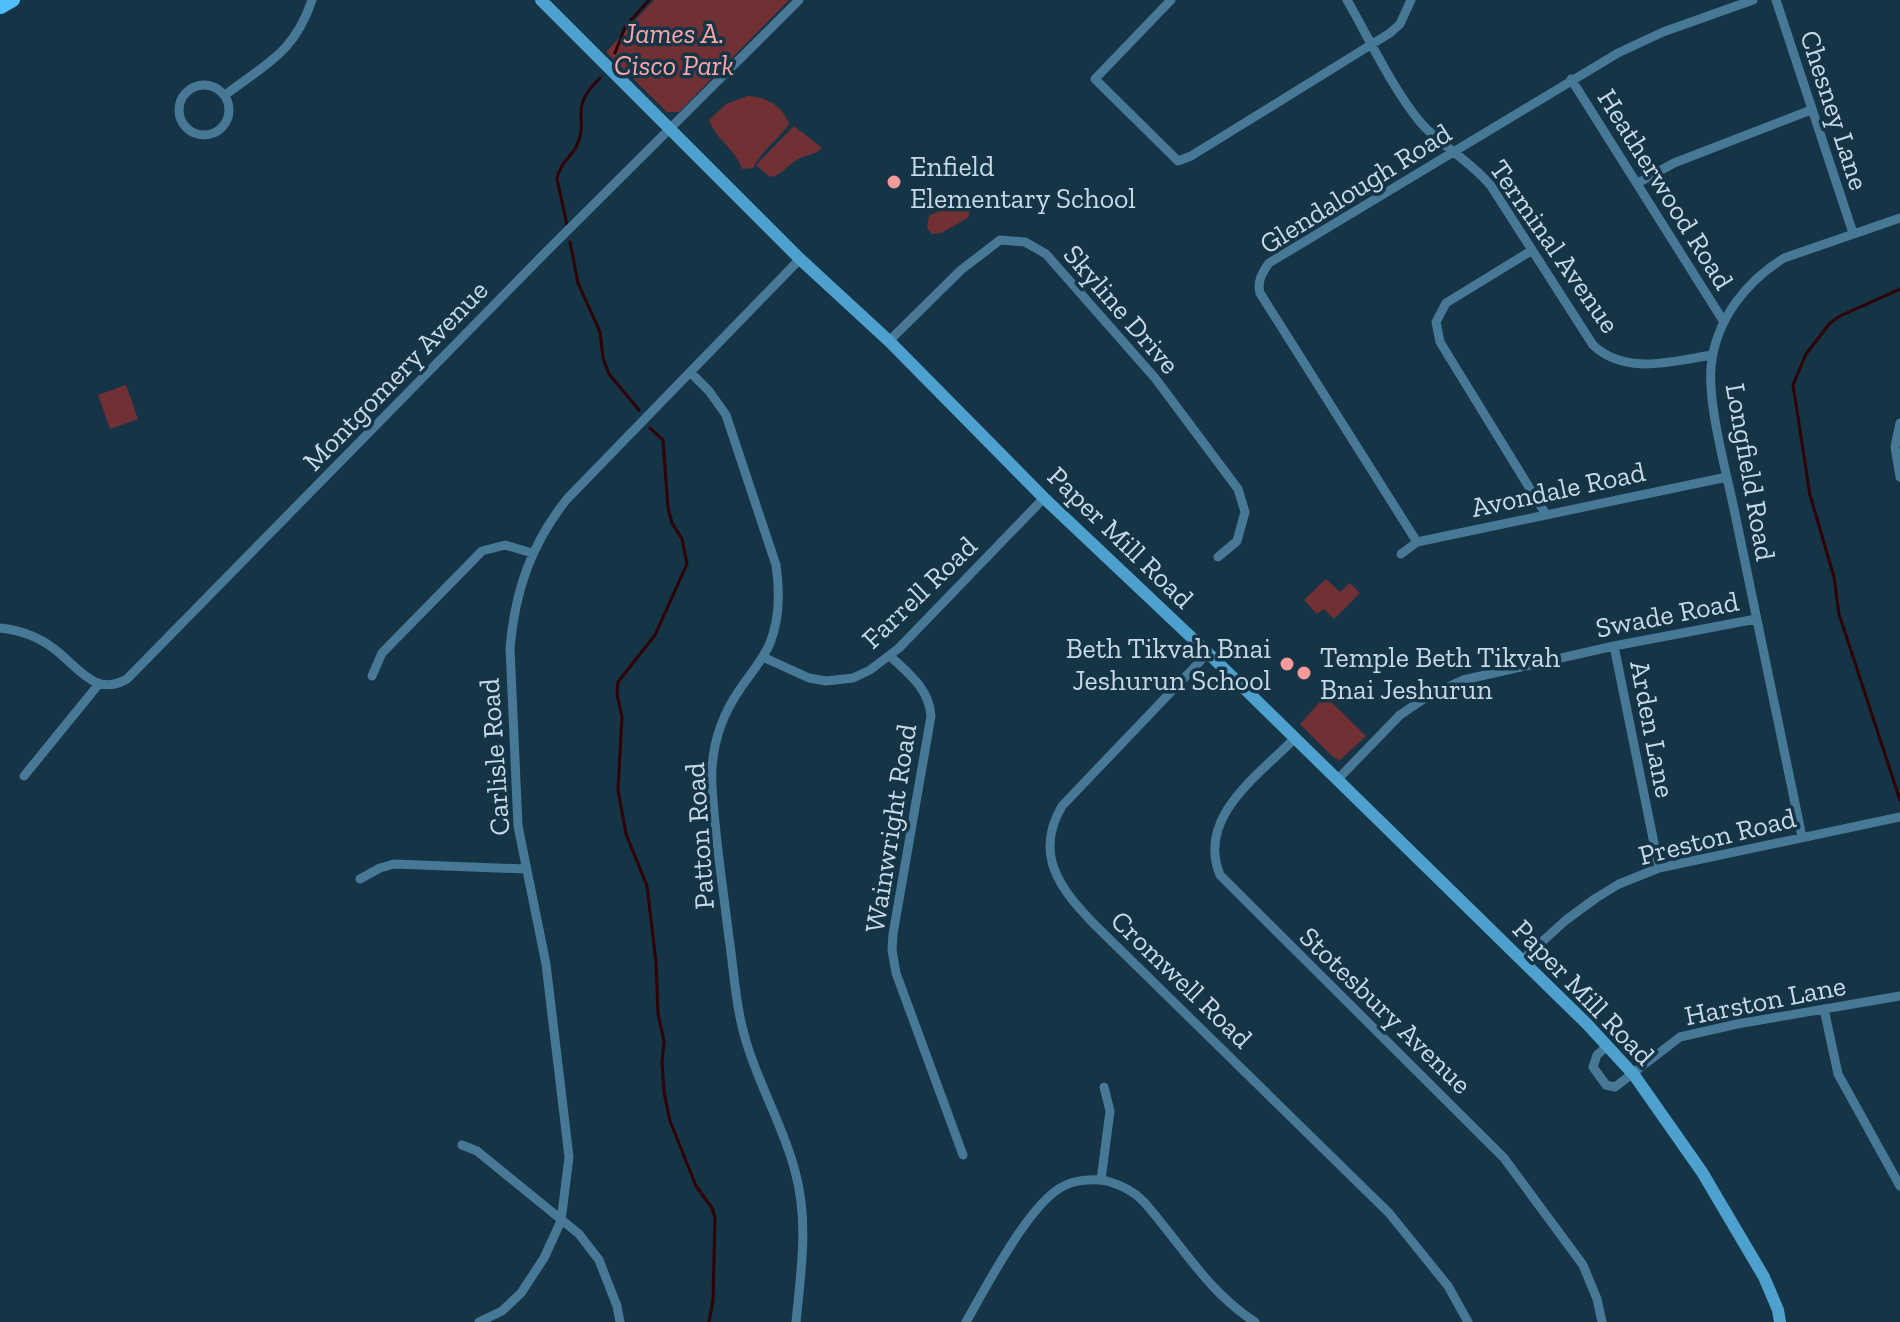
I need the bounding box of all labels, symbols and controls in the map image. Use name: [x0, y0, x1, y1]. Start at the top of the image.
park label: James A. Cisco Park: [614, 17, 734, 82]
street label: Chesney Lane: [1793, 26, 1876, 194]
street label: Heatherwood Road: [1591, 83, 1741, 296]
street label: Glendalough Road: [1253, 116, 1457, 261]
place label: Enfield Elementary School: [910, 150, 1136, 215]
street label: Terminal Avenue: [1483, 153, 1627, 339]
marker: Enfield Elementary School: [885, 173, 903, 191]
street label: Skyline Drive: [1057, 238, 1187, 381]
street label: Montgomery Avenue: [296, 273, 495, 477]
street label: Longfield Road: [1719, 381, 1782, 563]
street label: Avondale Road: [1468, 455, 1648, 524]
street label: Paper Mill Road: [1041, 460, 1200, 615]
street label: Farrell Road: [855, 529, 984, 655]
street label: Swade Road: [1593, 584, 1741, 645]
place label: Beth Tikvah Bnai Jeshurun School: [1066, 632, 1271, 697]
place label: Temple Beth Tikvah Bnai Jeshurun: [1320, 641, 1561, 706]
marker: Beth Tikvah Bnai Jeshurun School: [1278, 655, 1296, 673]
street label: Arden Lane: [1623, 658, 1682, 800]
marker: Temple Beth Tikvah Bnai Jeshurun: [1295, 664, 1313, 682]
street label: Carlisle Road: [473, 677, 516, 837]
street label: Wainwright Road: [858, 721, 923, 935]
street label: Patton Road: [678, 761, 721, 911]
street label: Preston Road: [1635, 801, 1799, 872]
street label: Cromwell Road: [1104, 904, 1259, 1055]
street label: Paper Mill Road: [1506, 913, 1661, 1072]
street label: Stotesbury Avenue: [1293, 920, 1478, 1101]
street label: Harston Lane: [1682, 969, 1849, 1032]

